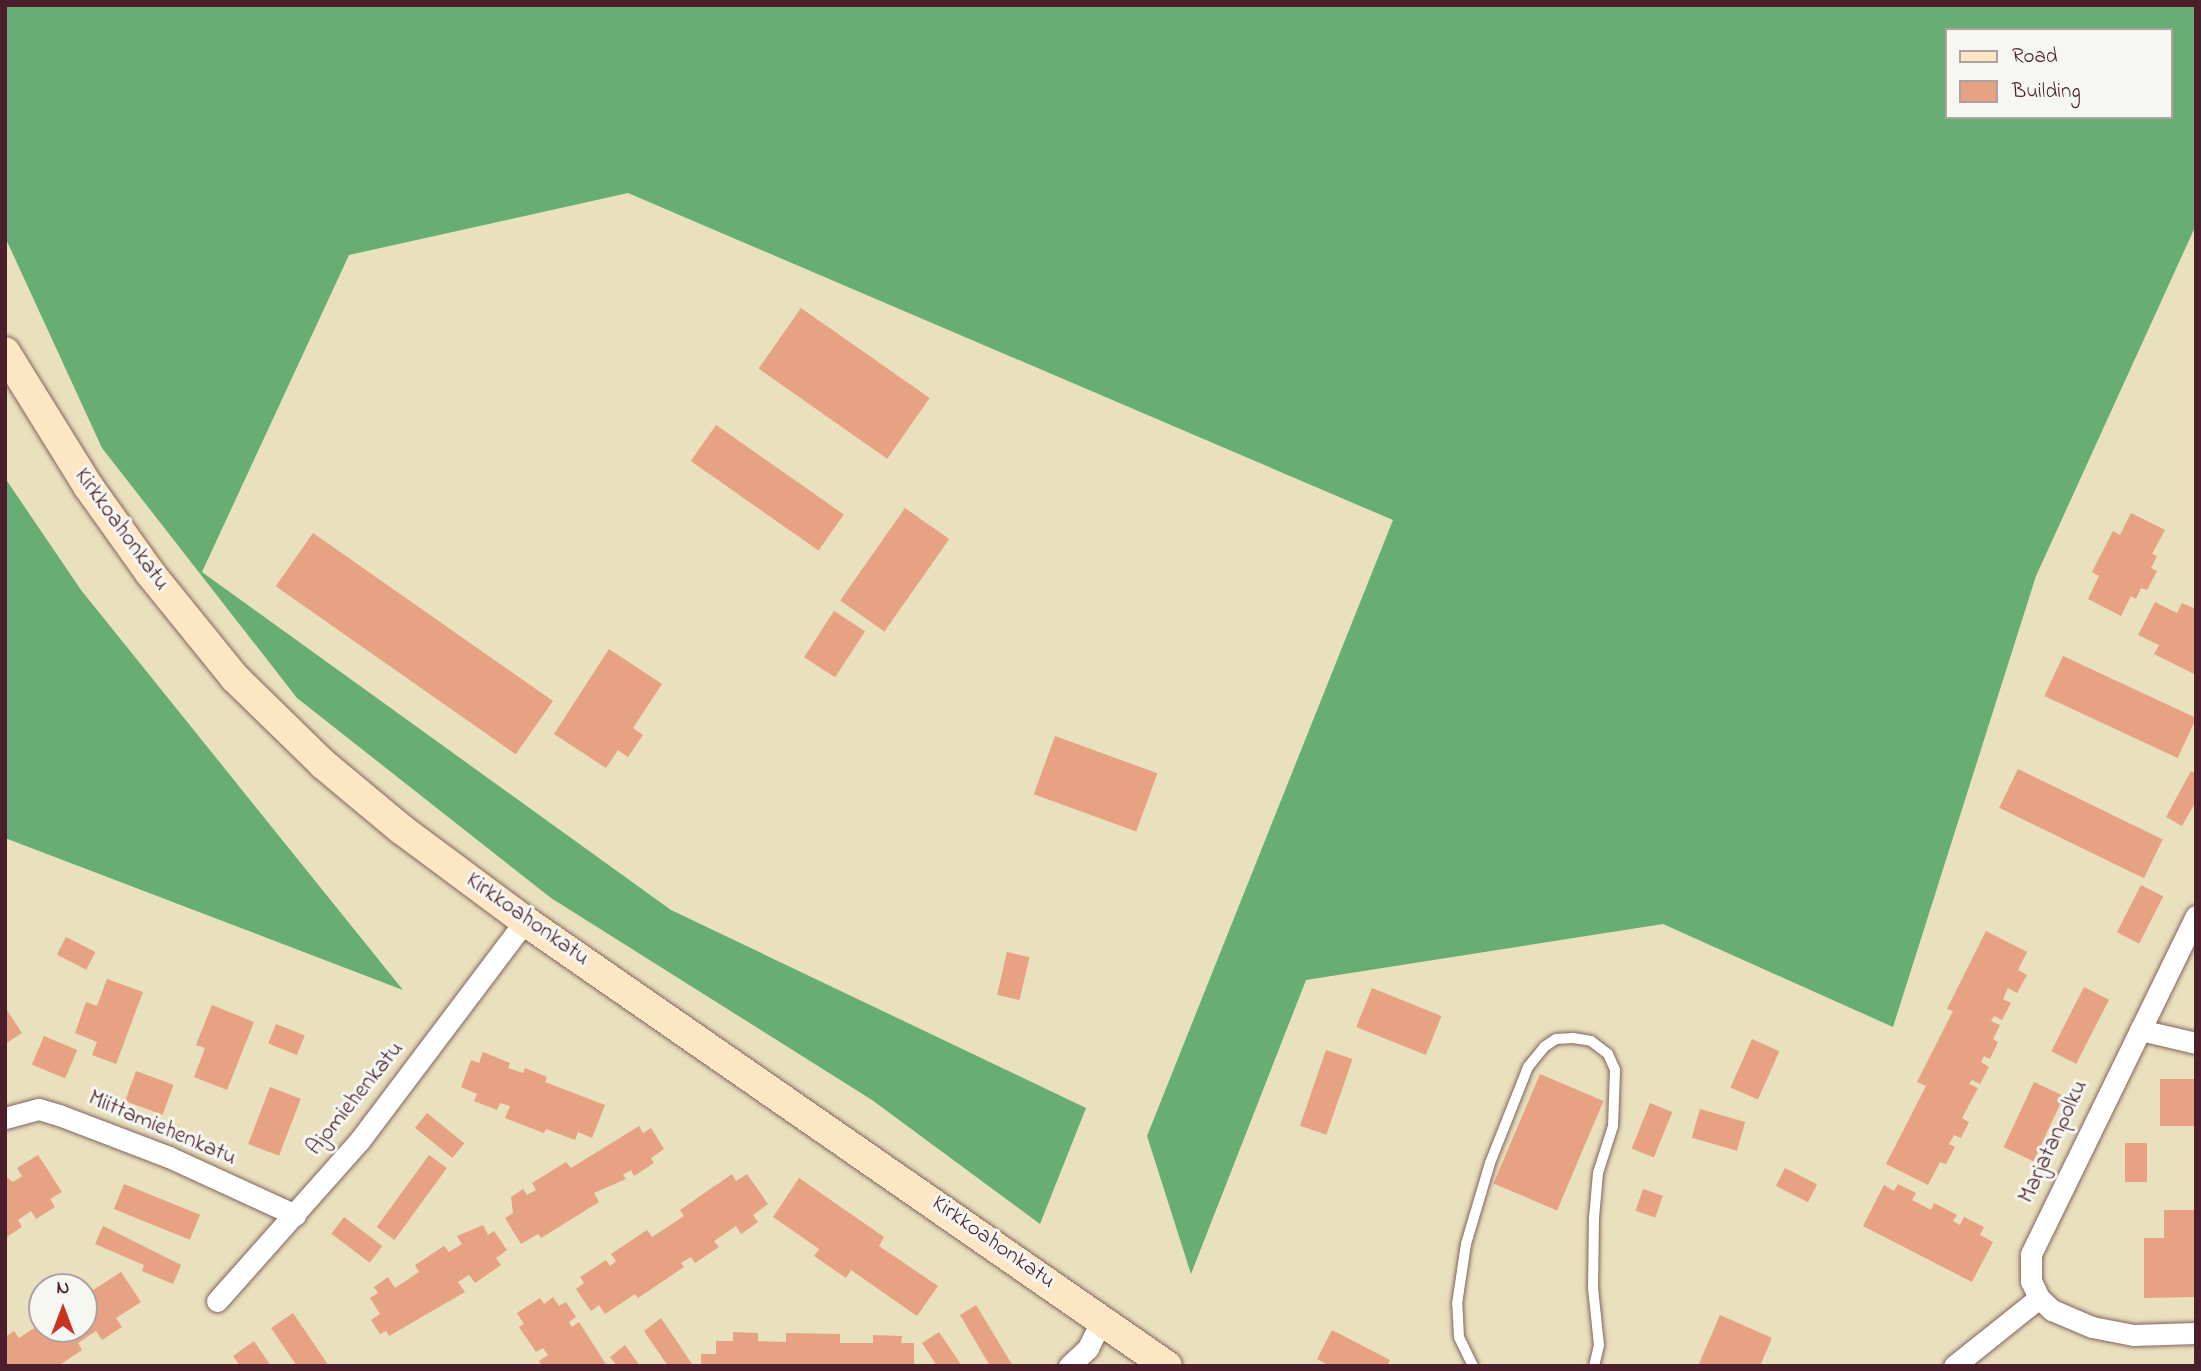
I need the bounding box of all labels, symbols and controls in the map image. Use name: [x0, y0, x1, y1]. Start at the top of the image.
legend: [1946, 28, 2173, 119]
text: Road: [2012, 42, 2058, 72]
text: Building: [2012, 77, 2081, 107]
street label: Kirkkoahonkatu: [67, 463, 175, 597]
street label: Kirkkoahonkatu: [460, 867, 594, 973]
street label: Ajomiehenkatu: [302, 1036, 410, 1162]
street label: Marjatanpolku: [2013, 1076, 2095, 1208]
street label: Miittamiehenkatu: [84, 1085, 240, 1173]
street label: Kirkkoahonkatu: [926, 1190, 1060, 1296]
north arrow: [28, 1273, 98, 1343]
text: N: [57, 1275, 69, 1302]

